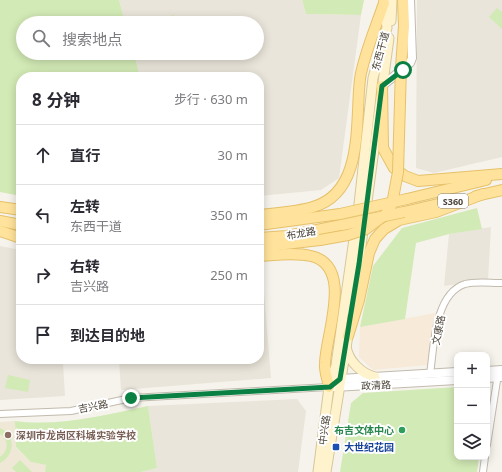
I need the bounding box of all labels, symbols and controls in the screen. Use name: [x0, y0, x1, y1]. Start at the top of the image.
search box: [16, 16, 264, 60]
icon: search: [30, 27, 52, 49]
text: 搜索地点: [62, 29, 122, 49]
street label: 东西干道: [368, 30, 392, 72]
route start: [394, 61, 412, 79]
text: 8 分钟: [32, 88, 80, 111]
text: 步行 · 630 m: [174, 90, 248, 108]
icon: ahead: [32, 144, 54, 166]
text: 直行: [70, 145, 100, 165]
text: 30 m: [218, 146, 248, 164]
road number: S360: [438, 194, 468, 208]
text: 左转: [70, 196, 100, 216]
icon: left: [32, 204, 54, 226]
text: 350 m: [210, 206, 248, 224]
text: 东西干道: [70, 217, 122, 235]
street label: 布龙路: [285, 224, 317, 242]
text: 右转: [70, 256, 100, 276]
icon: right: [32, 264, 54, 286]
text: 250 m: [210, 266, 248, 284]
text: 吉兴路: [70, 277, 109, 295]
street label: 文康路: [428, 314, 448, 346]
icon: arrive: [32, 324, 54, 346]
text: 到达目的地: [70, 325, 145, 345]
map controls: [454, 352, 490, 460]
button: +: [454, 352, 490, 388]
street label: 政清路: [361, 377, 391, 393]
button: −: [454, 388, 490, 424]
route end: [122, 389, 140, 407]
street label: 吉兴路: [77, 396, 109, 416]
street label: 中兴路: [315, 414, 333, 446]
place label: 布吉文体中心: [334, 423, 394, 437]
button: layers: [454, 424, 490, 460]
marker: 布吉文体中心: [397, 425, 407, 435]
place label: 深圳市龙岗区科城实验学校: [16, 428, 136, 442]
marker: 深圳市龙岗区科城实验学校: [3, 430, 13, 440]
place label: 大世纪花园: [344, 440, 394, 454]
marker: 大世纪花园: [331, 442, 341, 452]

